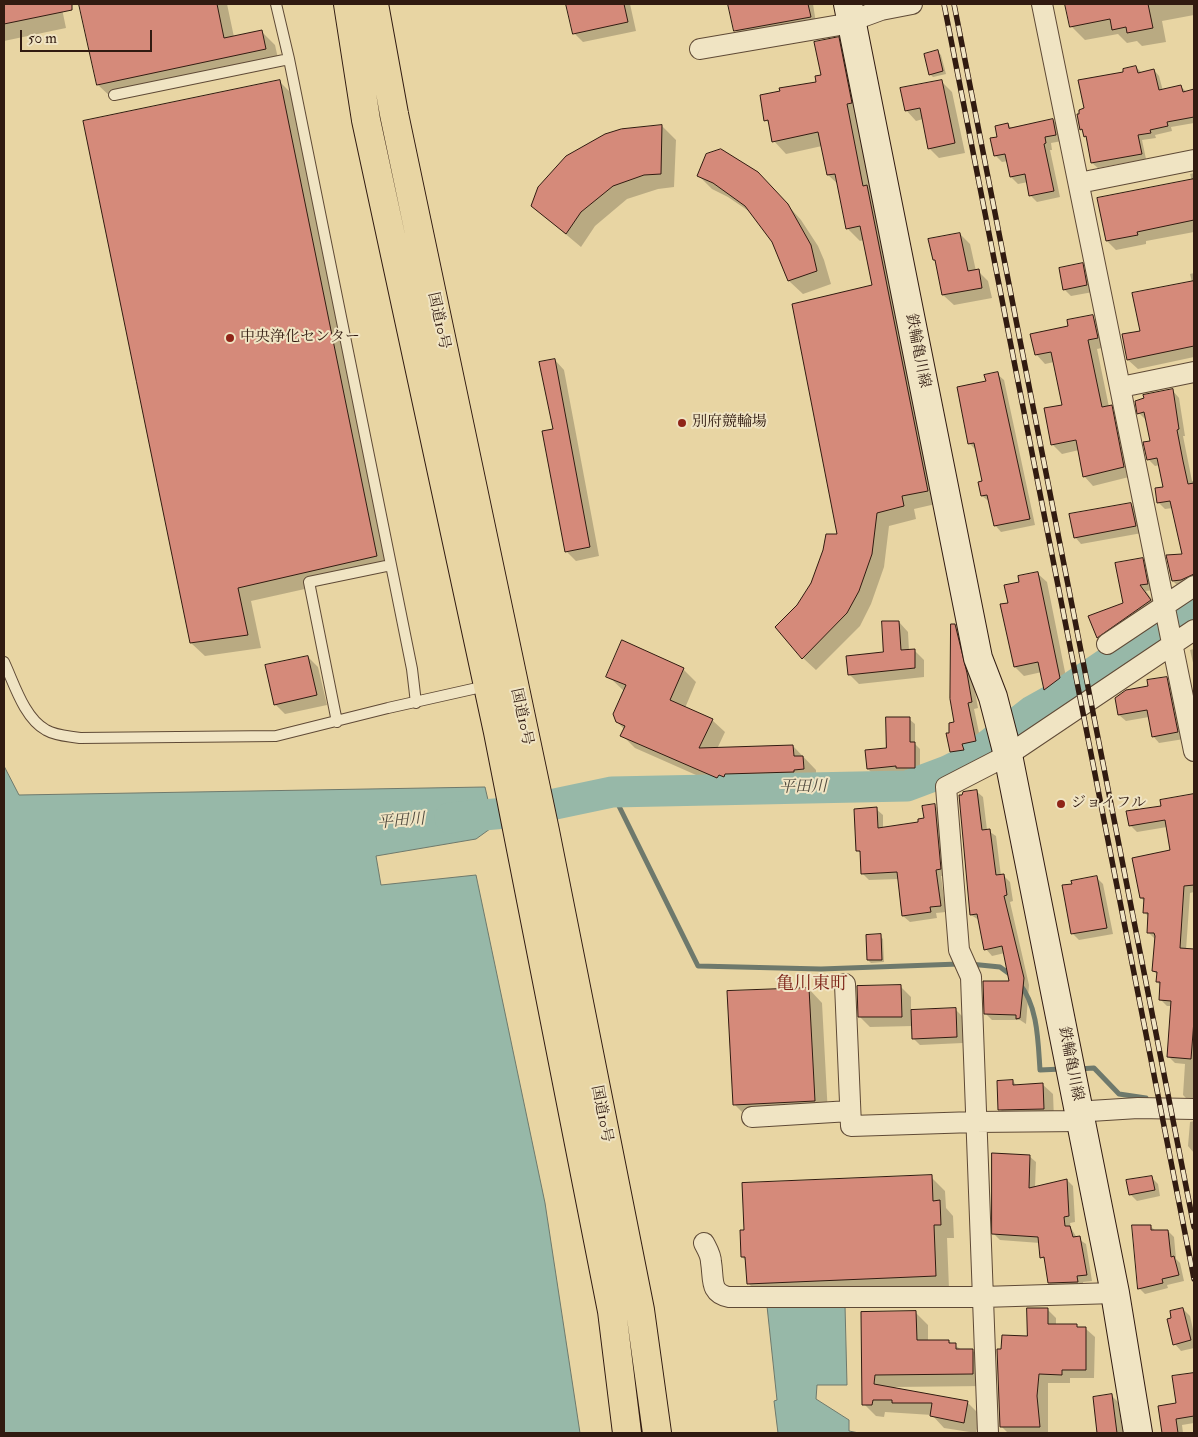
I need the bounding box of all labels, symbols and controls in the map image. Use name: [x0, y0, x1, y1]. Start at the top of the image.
scale bar: [22, 20, 155, 52]
text: 50 m: [28, 29, 57, 48]
street label: 国道10号: [423, 291, 453, 351]
street label: 鉄輪亀川線: [901, 312, 933, 390]
place label: 中央浄化センター: [240, 329, 360, 347]
marker: 中央浄化センター: [224, 332, 236, 344]
place label: 別府競輪場: [692, 414, 767, 432]
marker: 別府競輪場: [676, 417, 688, 429]
street label: 国道10号: [506, 687, 536, 747]
water label: 平田川: [779, 778, 827, 798]
place label: ジョイフル: [1071, 795, 1146, 813]
marker: ジョイフル: [1055, 798, 1067, 810]
water label: 平田川: [376, 810, 426, 834]
district label: 亀川東町: [776, 974, 848, 996]
street label: 鉄輪亀川線: [1054, 1025, 1086, 1103]
street label: 国道10号: [587, 1084, 615, 1144]

